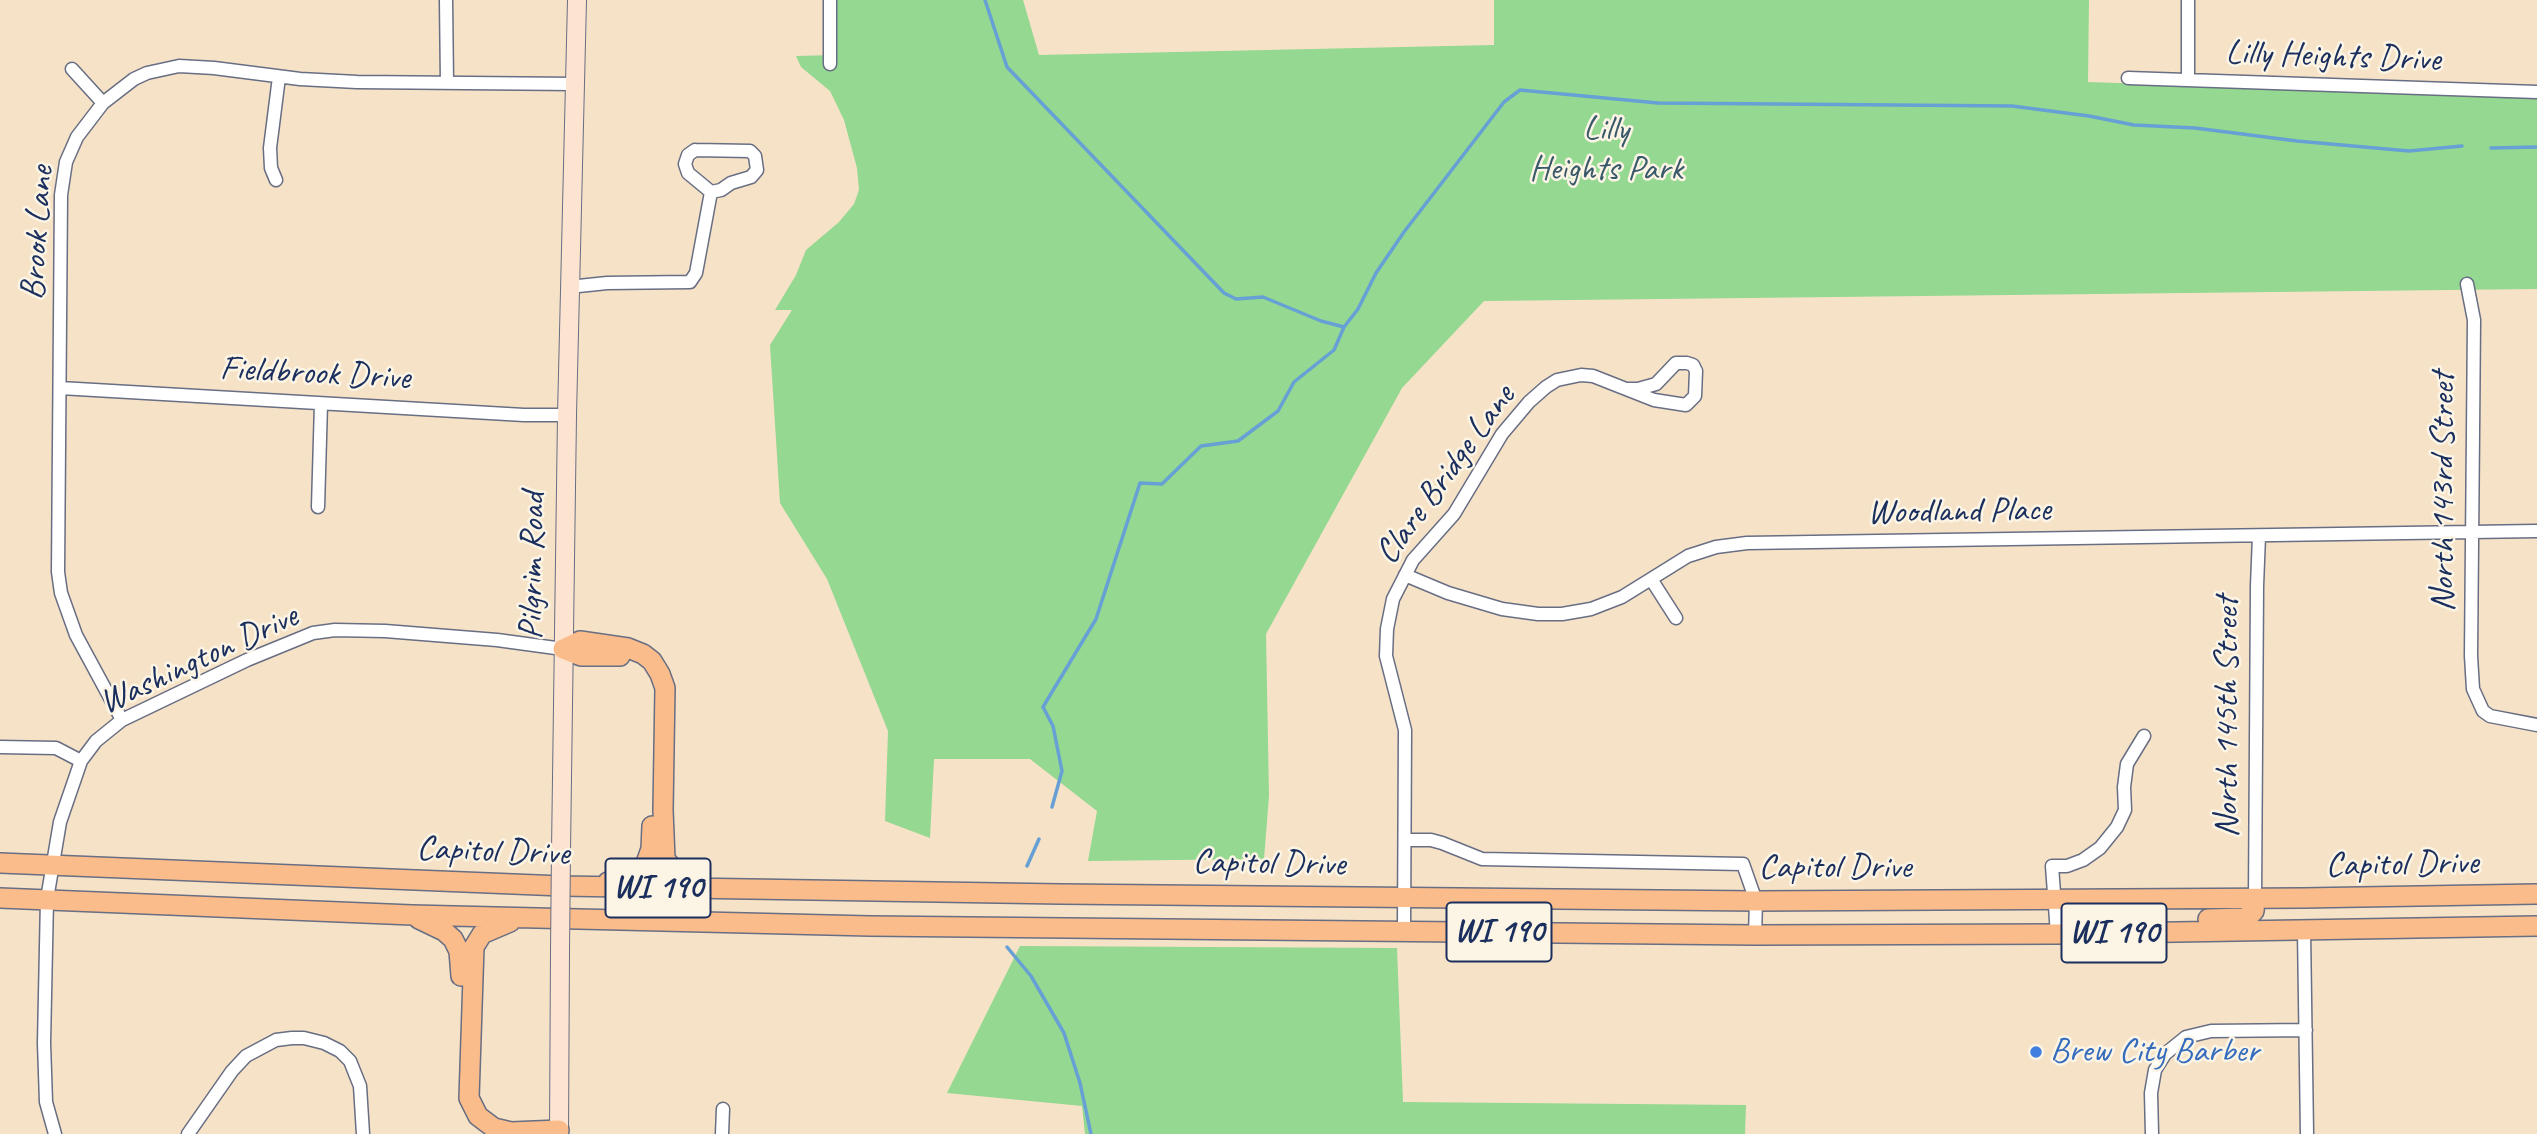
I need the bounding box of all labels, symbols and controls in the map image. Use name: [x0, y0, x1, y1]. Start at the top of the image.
street label: Lilly Heights Drive: [2225, 32, 2441, 82]
park label: Lilly Heights Park: [1529, 109, 1683, 191]
street label: Brook Lane: [12, 165, 64, 301]
street label: Fieldbrook Drive: [219, 348, 411, 400]
street label: North 143rd Street: [2423, 372, 2465, 612]
street label: Clare Bridge Lane: [1367, 377, 1525, 573]
street label: Woodland Place: [1867, 489, 2051, 535]
street label: Pilgrim Road: [511, 492, 555, 640]
street label: Washington Drive: [93, 596, 305, 724]
street label: North 145th Street: [2207, 596, 2249, 838]
street label: Capitol Drive: [416, 828, 570, 876]
street label: Capitol Drive: [1192, 842, 1346, 886]
street label: Capitol Drive: [2325, 843, 2479, 887]
street label: Capitol Drive: [1759, 847, 1911, 889]
road number: WI 190: [606, 859, 710, 918]
road number: WI 190: [1446, 902, 1552, 962]
road number: WI 190: [2062, 903, 2166, 962]
place label: Brew City Barber: [2050, 1031, 2259, 1073]
marker: Brew City Barber: [2028, 1044, 2044, 1060]

